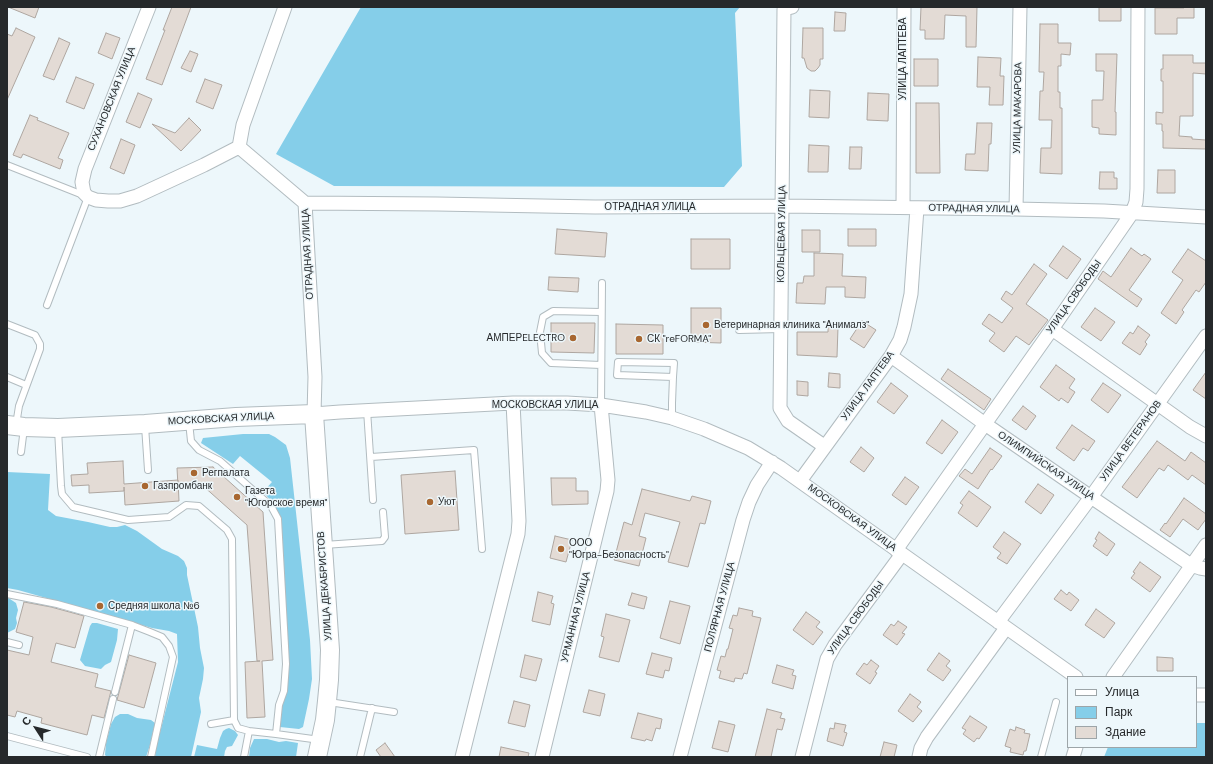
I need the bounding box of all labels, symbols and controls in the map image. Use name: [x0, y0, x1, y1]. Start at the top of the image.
street label: УЛИЦА ЛАПТЕВА: [897, 18, 909, 100]
street label: СУХАНОВСКАЯ УЛИЦА: [86, 45, 138, 153]
street label: УЛИЦА МАКАРОВА: [1011, 62, 1025, 154]
street label: КОЛЬЦЕВАЯ УЛИЦА: [775, 185, 789, 283]
street label: ОТРАДНАЯ УЛИЦА: [604, 201, 696, 213]
street label: ОТРАДНАЯ УЛИЦА: [928, 202, 1020, 216]
street label: ОТРАДНАЯ УЛИЦА: [300, 208, 316, 300]
street label: УЛИЦА СВОБОДЫ: [1044, 258, 1104, 336]
place label: Ветеринарная клиника "Анималз": [714, 319, 869, 331]
marker: Ветеринарная клиника "Анималз": [701, 320, 711, 330]
place label: АМПЕРELECTRO: [487, 332, 565, 344]
marker: АМПЕРELECTRO: [568, 333, 578, 343]
place label: СК "reFORMA": [647, 333, 711, 345]
marker: СК "reFORMA": [634, 334, 644, 344]
street label: УЛИЦА ЛАПТЕВА: [839, 349, 897, 423]
street label: УЛИЦА ВЕТЕРАНОВ: [1098, 398, 1164, 484]
street label: МОСКОВСКАЯ УЛИЦА: [492, 399, 598, 411]
street label: МОСКОВСКАЯ УЛИЦА: [167, 410, 275, 428]
street label: ОЛИМПИЙСКАЯ УЛИЦА: [995, 429, 1097, 503]
place label: Регпалата: [202, 467, 250, 479]
marker: Регпалата: [189, 468, 199, 478]
place label: Газпромбанк: [153, 480, 212, 492]
marker: Газпромбанк: [140, 481, 150, 491]
street label: МОСКОВСКАЯ УЛИЦА: [805, 482, 899, 554]
place label: Газета "Югорское время": [245, 485, 327, 508]
marker: Газета "Югорское время": [232, 492, 242, 502]
place label: Уют: [438, 496, 456, 508]
marker: Уют: [425, 497, 435, 507]
street label: УЛИЦА ДЕКАБРИСТОВ: [315, 531, 335, 641]
place label: ООО "Югра-Безопасность": [569, 537, 669, 560]
marker: ООО "Югра-Безопасность": [556, 544, 566, 554]
street label: ПОЛЯРНАЯ УЛИЦА: [702, 561, 738, 653]
street label: УРМАННАЯ УЛИЦА: [559, 571, 593, 663]
street label: УЛИЦА СВОБОДЫ: [825, 579, 887, 657]
place label: Средняя школа №6: [108, 600, 200, 612]
marker: Средняя школа №6: [95, 601, 105, 611]
legend: [1067, 676, 1197, 748]
text: Улица: [1105, 684, 1139, 700]
text: Парк: [1105, 704, 1132, 720]
north arrow: [16, 708, 56, 748]
text: С: [18, 714, 34, 728]
text: Здание: [1105, 724, 1146, 740]

